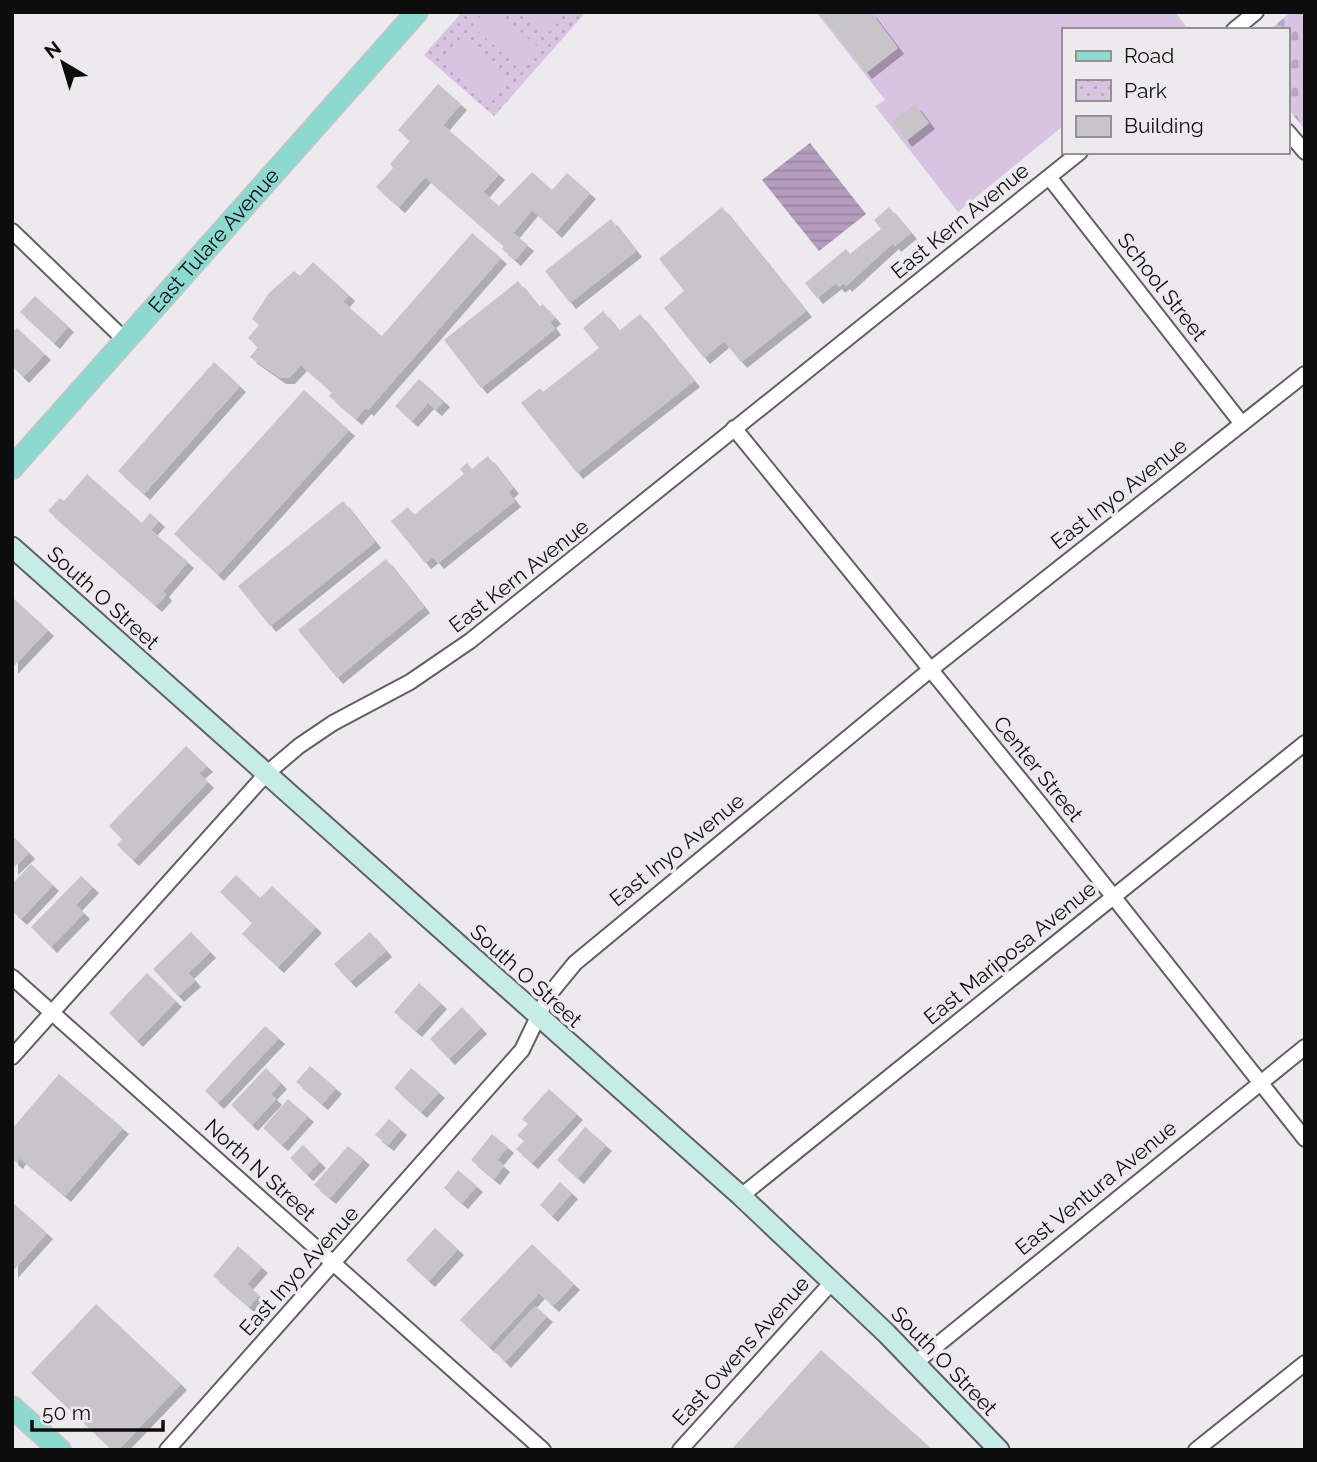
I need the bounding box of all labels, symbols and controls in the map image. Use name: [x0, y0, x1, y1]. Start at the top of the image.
north arrow: [28, 28, 98, 98]
legend: [1062, 28, 1289, 154]
text: N: [40, 36, 65, 63]
text: Road: [1124, 43, 1174, 68]
text: Park: [1124, 78, 1167, 103]
text: Building: [1124, 113, 1204, 138]
street label: East Kern Avenue: [886, 157, 1034, 284]
street label: East Tulare Avenue: [143, 163, 284, 318]
street label: School Street: [1112, 228, 1212, 346]
street label: East Inyo Avenue: [1046, 433, 1192, 554]
street label: East Kern Avenue: [444, 513, 593, 638]
street label: South O Street: [42, 541, 164, 654]
street label: Center Street: [988, 711, 1089, 826]
street label: East Inyo Avenue: [604, 788, 749, 912]
street label: East Mariposa Avenue: [919, 876, 1101, 1030]
street label: South O Street: [465, 919, 587, 1032]
street label: North N Street: [200, 1113, 321, 1226]
street label: East Ventura Avenue: [1010, 1115, 1181, 1260]
street label: East Inyo Avenue: [234, 1201, 363, 1341]
street label: East Owens Avenue: [667, 1271, 814, 1430]
street label: South O Street: [886, 1301, 1003, 1420]
scale bar: [32, 1388, 163, 1432]
text: 50 m: [42, 1400, 91, 1425]

